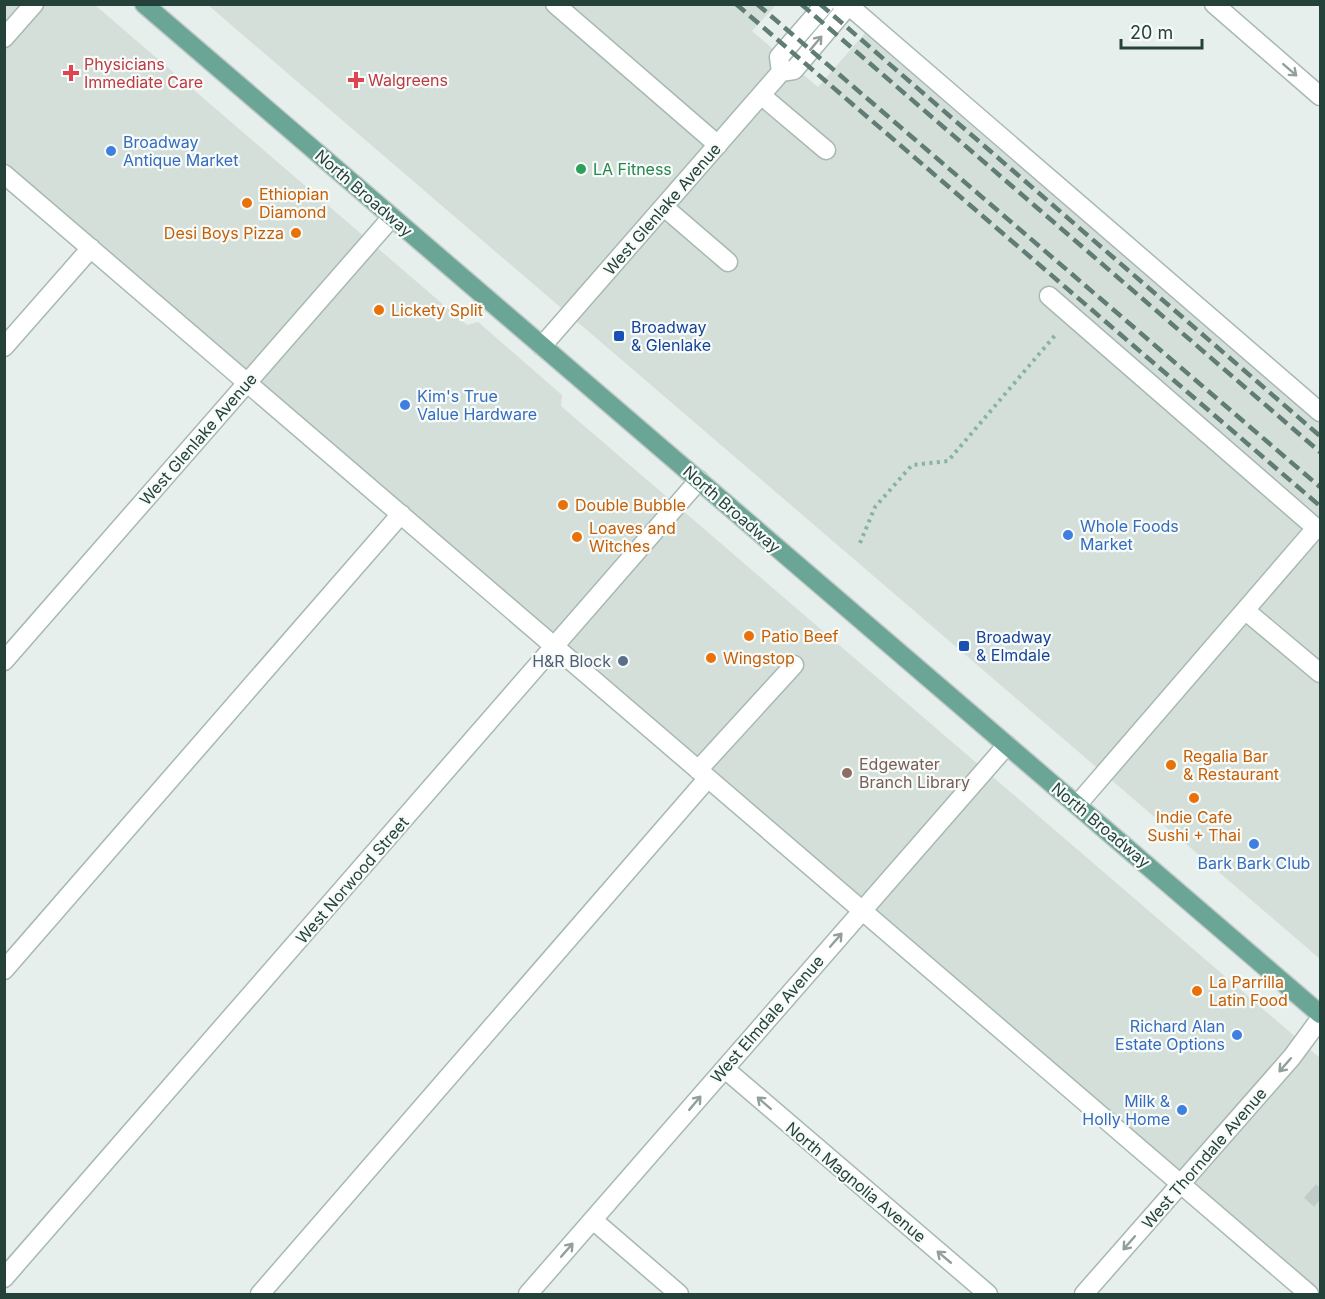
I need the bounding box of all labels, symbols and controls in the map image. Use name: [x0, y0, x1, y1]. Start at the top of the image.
scale bar: [1121, 12, 1202, 50]
text: 20 m: [1130, 22, 1173, 43]
one-way arrow: [810, 35, 823, 51]
place label: Physicians Immediate Care: [84, 54, 203, 92]
one-way arrow: [1282, 63, 1297, 77]
marker: Physicians Immediate Care: [62, 64, 80, 82]
place label: Walgreens: [368, 70, 448, 90]
marker: Walgreens: [349, 73, 363, 87]
place label: Broadway Antique Market: [123, 132, 238, 170]
street label: West Glenlake Avenue: [599, 139, 725, 279]
marker: Broadway Antique Market: [104, 144, 118, 158]
street label: North Broadway: [311, 145, 417, 241]
place label: LA Fitness: [593, 159, 672, 179]
marker: LA Fitness: [574, 162, 588, 176]
place label: Ethiopian Diamond: [259, 184, 329, 222]
marker: Ethiopian Diamond: [240, 196, 254, 210]
place label: Desi Boys Pizza: [164, 223, 284, 243]
marker: Desi Boys Pizza: [289, 226, 303, 240]
place label: Lickety Split: [391, 300, 483, 320]
marker: Lickety Split: [372, 303, 386, 317]
place label: Broadway & Glenlake: [631, 317, 711, 355]
marker: Broadway & Glenlake: [612, 329, 626, 343]
street label: West Glenlake Avenue: [135, 369, 261, 509]
place label: Kim's True Value Hardware: [417, 386, 537, 424]
marker: Kim's True Value Hardware: [398, 398, 412, 412]
street label: North Broadway: [679, 461, 785, 557]
place label: Double Bubble: [575, 495, 686, 515]
marker: Double Bubble: [556, 498, 570, 512]
place label: Whole Foods Market: [1080, 516, 1179, 554]
place label: Loaves and Witches: [589, 518, 676, 556]
marker: Whole Foods Market: [1061, 528, 1075, 542]
marker: Loaves and Witches: [570, 530, 584, 544]
place label: Patio Beef: [761, 626, 839, 646]
place label: Broadway & Elmdale: [976, 627, 1052, 665]
marker: Patio Beef: [742, 629, 756, 643]
marker: Broadway & Elmdale: [957, 639, 971, 653]
place label: Wingstop: [723, 648, 795, 668]
place label: H&R Block: [532, 651, 611, 671]
marker: Wingstop: [704, 651, 718, 665]
marker: H&R Block: [616, 654, 630, 668]
place label: Regalia Bar & Restaurant: [1183, 746, 1279, 784]
place label: Edgewater Branch Library: [859, 754, 970, 792]
marker: Regalia Bar & Restaurant: [1164, 758, 1178, 772]
marker: Edgewater Branch Library: [840, 766, 854, 780]
street label: North Broadway: [1048, 778, 1154, 872]
marker: Indie Cafe Sushi + Thai: [1187, 791, 1201, 805]
place label: Indie Cafe Sushi + Thai: [1147, 807, 1241, 845]
street label: West Norwood Street: [291, 812, 413, 948]
marker: Bark Bark Club: [1247, 837, 1261, 851]
place label: Bark Bark Club: [1198, 853, 1310, 873]
one-way arrow: [829, 933, 843, 948]
street label: West Elmdale Avenue: [706, 951, 828, 1087]
place label: La Parrilla Latin Food: [1209, 972, 1288, 1010]
marker: La Parrilla Latin Food: [1190, 984, 1204, 998]
place label: Richard Alan Estate Options: [1115, 1016, 1225, 1054]
marker: Richard Alan Estate Options: [1230, 1028, 1244, 1042]
one-way arrow: [1278, 1057, 1292, 1072]
street label: West Thorndale Avenue: [1137, 1083, 1271, 1233]
place label: Milk & Holly Home: [1082, 1091, 1171, 1129]
one-way arrow: [688, 1095, 701, 1111]
one-way arrow: [756, 1096, 772, 1109]
marker: Milk & Holly Home: [1175, 1103, 1189, 1117]
street label: North Magnolia Avenue: [782, 1117, 930, 1247]
one-way arrow: [1122, 1236, 1136, 1251]
one-way arrow: [559, 1243, 573, 1259]
one-way arrow: [936, 1250, 952, 1263]

